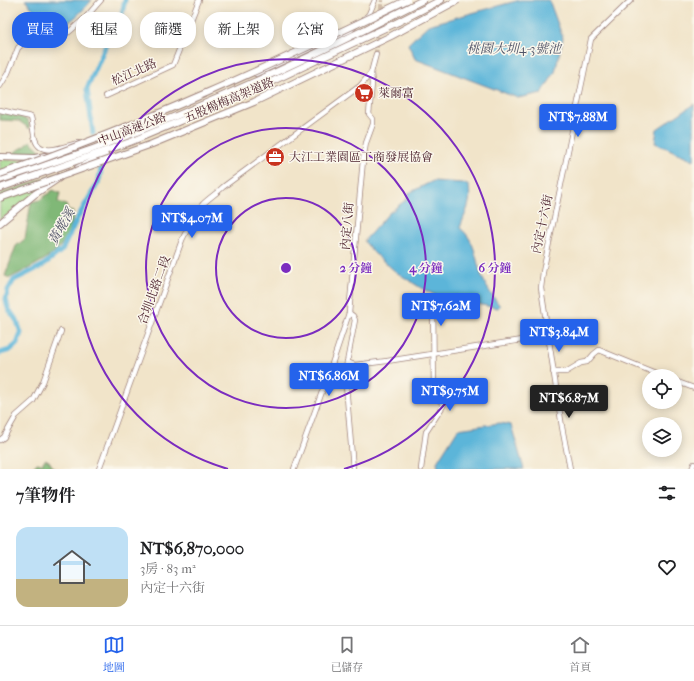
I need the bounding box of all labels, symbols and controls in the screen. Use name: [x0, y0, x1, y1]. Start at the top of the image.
chip: 買屋: [12, 12, 68, 48]
chip: 租屋: [76, 12, 132, 48]
chip: 篩選: [140, 12, 196, 48]
chip: 新上架: [204, 12, 274, 48]
chip: 公寓: [282, 12, 338, 48]
water label: 桃園大圳4-3號池: [467, 41, 563, 56]
street label: 松江北路: [109, 56, 159, 88]
street label: 五股楊梅高架道路: [182, 75, 276, 125]
supermarket icon: 萊爾富: [353, 82, 375, 104]
place label: 萊爾富: [378, 86, 414, 100]
pin: NT$7.88M: [537, 104, 619, 138]
text: NT$7.88M: [548, 109, 608, 124]
street label: 中山高速公路: [96, 110, 168, 148]
office icon: 大江工業園區工商發展協會: [264, 146, 286, 168]
place label: 大江工業園區工商發展協會: [289, 150, 433, 164]
street label: 內定十六街: [529, 192, 555, 255]
street label: 內定八街: [338, 200, 356, 251]
water label: 黃墘溪: [45, 204, 79, 247]
pin: NT$4.07M: [151, 205, 233, 239]
text: NT$4.07M: [161, 210, 223, 225]
street label: 合圳北路二段: [135, 254, 173, 326]
centre of rings: [279, 261, 293, 275]
text: 2 分鐘: [340, 261, 372, 275]
text: 4 分鐘: [408, 261, 443, 276]
text: 6 分鐘: [478, 261, 512, 275]
pin: NT$7.62M: [400, 293, 482, 327]
text: NT$7.62M: [411, 298, 471, 313]
pin: NT$3.84M: [518, 319, 600, 353]
text: NT$3.84M: [529, 324, 589, 339]
pin: NT$6.86M: [288, 363, 370, 397]
text: NT$6.86M: [299, 368, 359, 383]
map controls: [642, 369, 682, 457]
button: locate: [642, 369, 682, 409]
pin: NT$9.75M: [409, 378, 491, 412]
text: NT$9.75M: [421, 383, 479, 398]
pin: NT$6.87M: [528, 385, 610, 419]
text: NT$6.87M: [539, 390, 599, 405]
button: layers: [642, 417, 682, 457]
icon: filters: [656, 482, 678, 504]
text: 7筆物件: [16, 485, 75, 505]
text: NT$6,870,000: [140, 538, 244, 558]
icon: home: [48, 543, 96, 591]
icon: heart: [656, 556, 678, 578]
text: 3房 · 83 m²: [140, 561, 196, 576]
text: 內定十六街: [140, 580, 205, 595]
tab: 地圖: [103, 634, 125, 674]
tab: 已儲存: [330, 634, 363, 674]
tab: 首頁: [569, 634, 591, 674]

